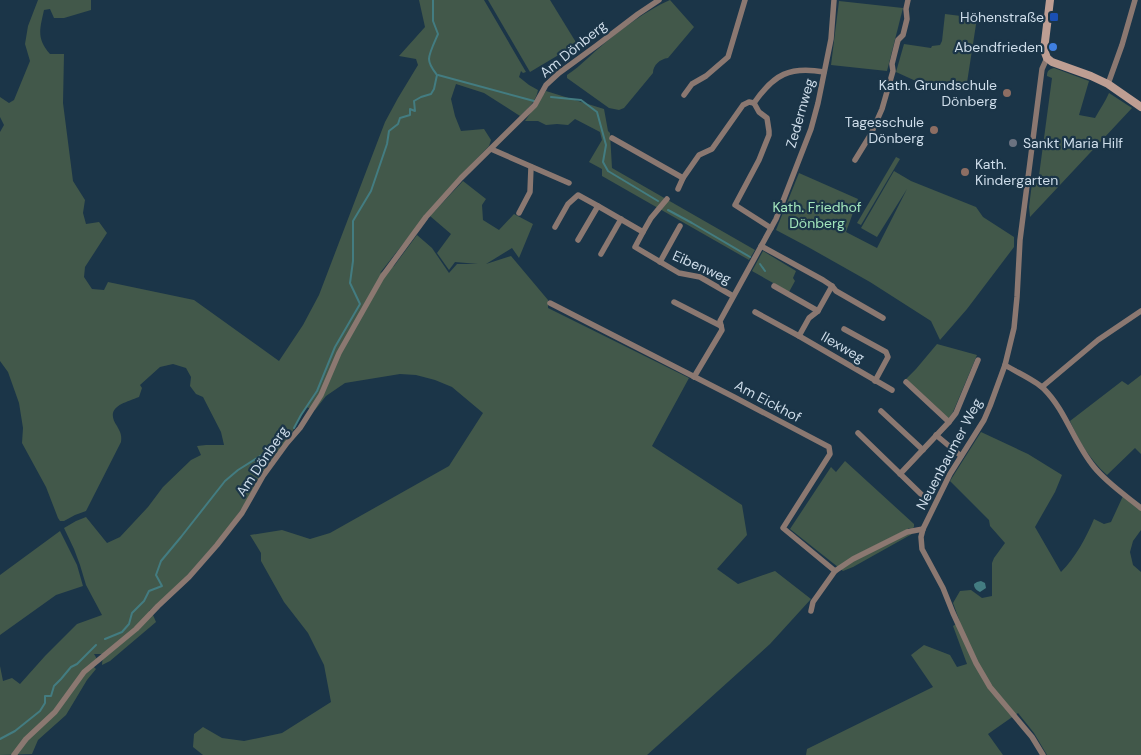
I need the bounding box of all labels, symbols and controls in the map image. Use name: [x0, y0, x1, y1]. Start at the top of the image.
place label: Höhenstraße: [960, 8, 1044, 26]
marker: Höhenstraße: [1048, 11, 1060, 23]
street label: Am Dönberg: [536, 16, 610, 81]
place label: Abendfrieden: [954, 38, 1043, 56]
marker: Abendfrieden: [1047, 41, 1059, 53]
street label: Zedernweg: [781, 76, 819, 150]
place label: Kath. Grundschule Dönberg: [879, 76, 997, 110]
marker: Kath. Grundschule Dönberg: [1001, 87, 1013, 99]
place label: Tagesschule Dönberg: [845, 113, 924, 147]
marker: Tagesschule Dönberg: [928, 124, 940, 136]
place label: Sankt Maria Hilf: [1023, 134, 1123, 152]
marker: Sankt Maria Hilf: [1007, 137, 1019, 149]
place label: Kath. Kindergarten: [975, 155, 1058, 189]
marker: Kath. Kindergarten: [959, 166, 971, 178]
park label: Kath. Friedhof Dönberg: [772, 198, 862, 232]
street label: Eibenweg: [670, 246, 734, 288]
street label: Ilexweg: [818, 327, 868, 367]
street label: Am Eickhof: [732, 376, 805, 426]
street label: Neuenbaumer Weg: [912, 395, 986, 513]
street label: Am Dönberg: [232, 422, 292, 500]

